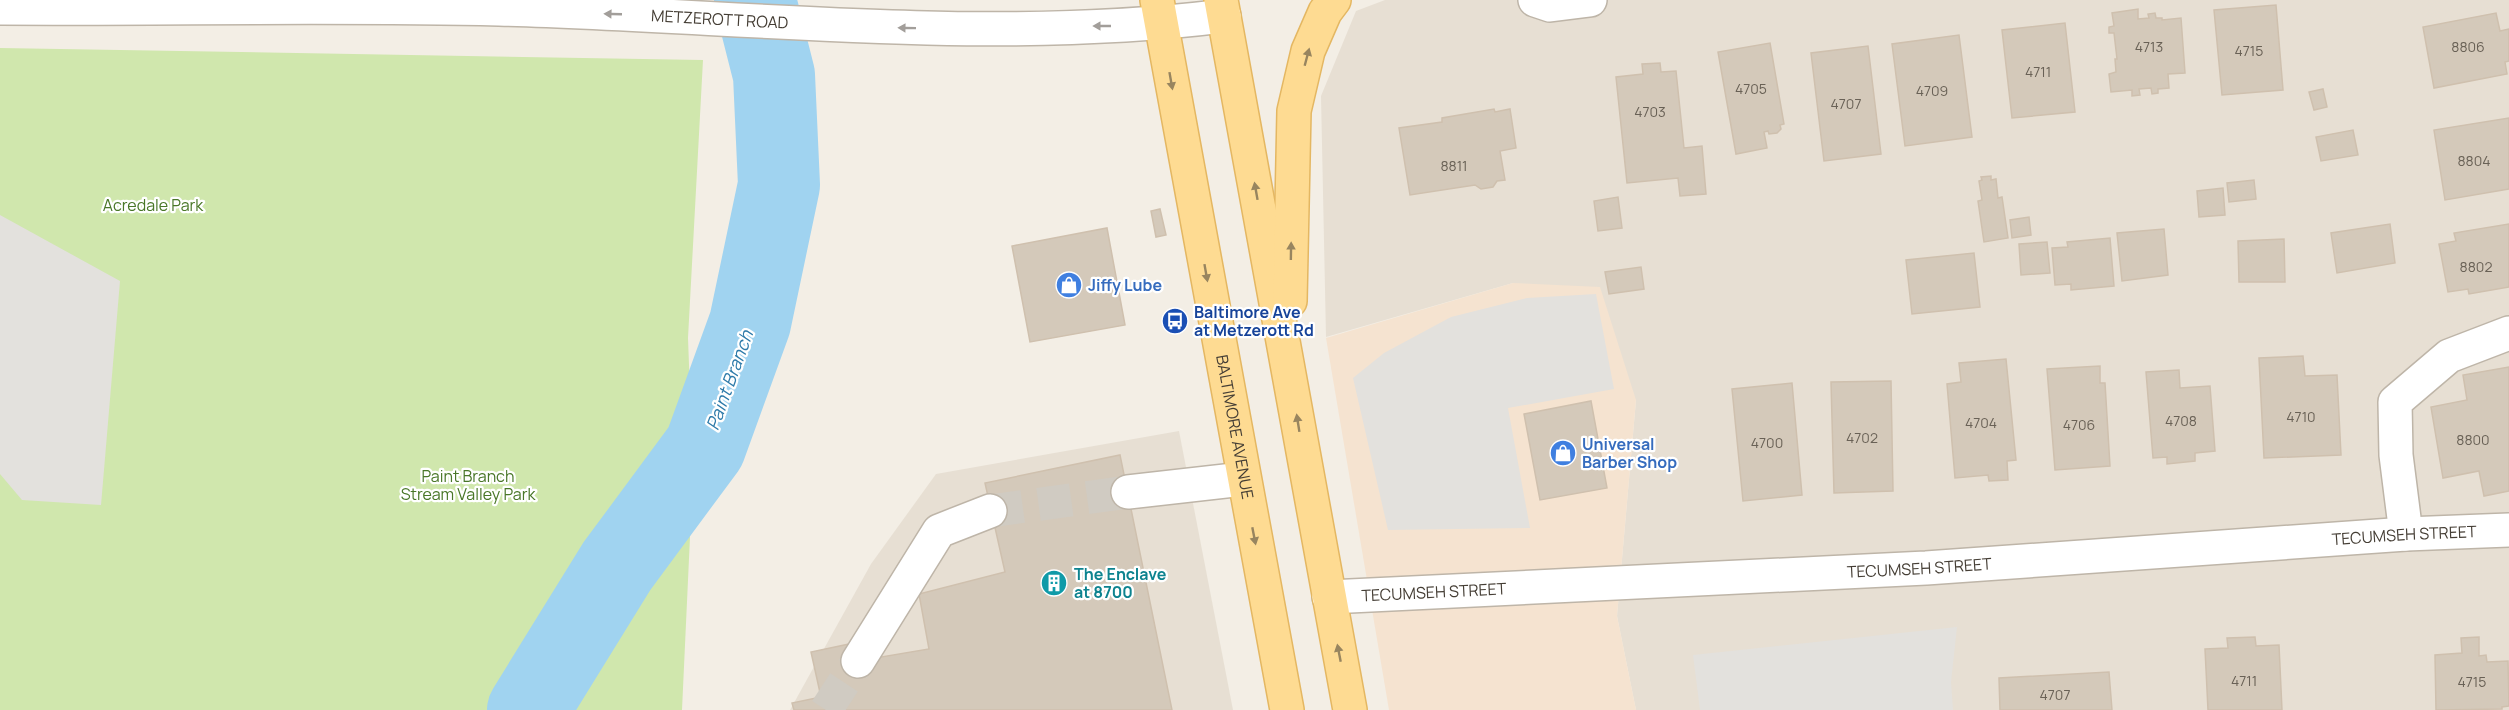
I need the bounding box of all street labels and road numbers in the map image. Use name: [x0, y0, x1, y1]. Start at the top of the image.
street label: METZEROTT ROAD: [651, 4, 789, 34]
street label: BALTIMORE AVENUE: [1211, 353, 1259, 501]
street label: TECUMSEH STREET: [2331, 520, 2477, 550]
street label: TECUMSEH STREET: [1846, 552, 1993, 583]
street label: TECUMSEH STREET: [1361, 577, 1507, 606]

